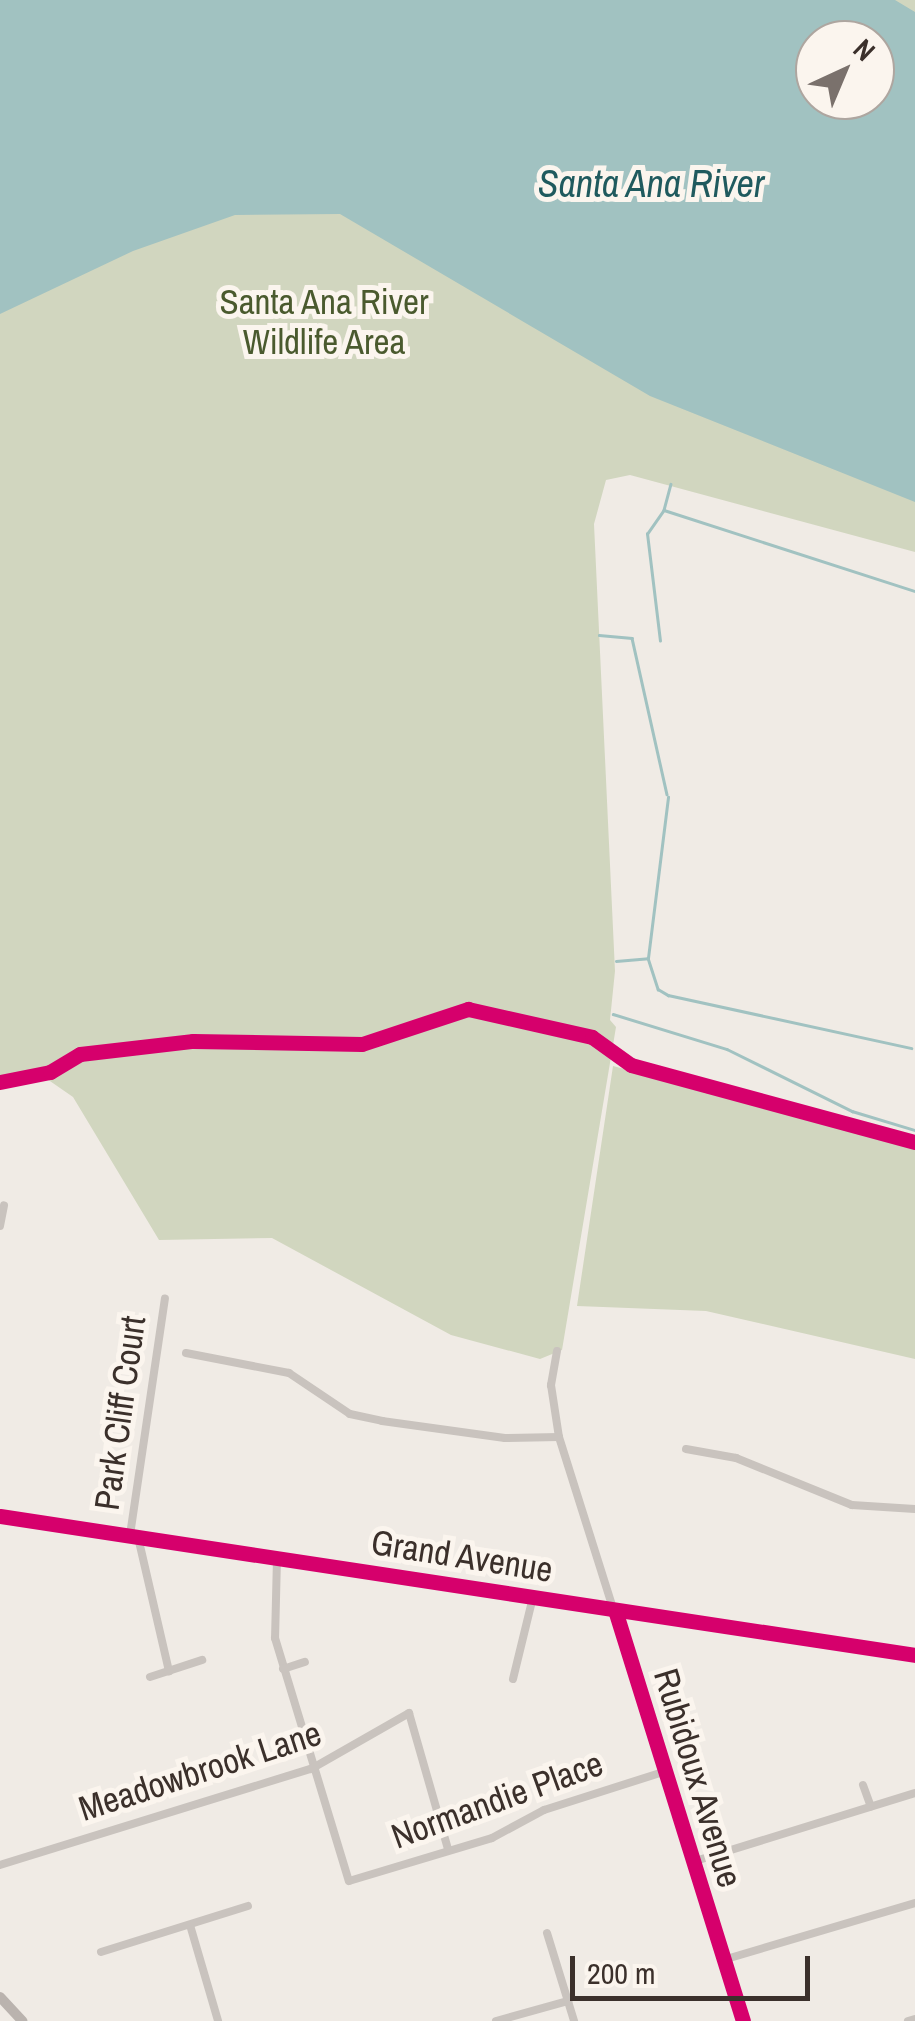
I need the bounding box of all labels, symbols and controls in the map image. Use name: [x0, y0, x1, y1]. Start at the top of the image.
north arrow: [795, 20, 895, 120]
text: N: [845, 30, 884, 69]
water label: Santa Ana River: [537, 161, 765, 207]
park label: Santa Ana River Wildlife Area: [219, 281, 429, 363]
street label: Park Cliff Court: [86, 1313, 154, 1513]
street label: Grand Avenue: [368, 1521, 556, 1591]
street label: Rubidoux Avenue: [645, 1663, 751, 1893]
street label: Meadowbrook Lane: [74, 1712, 326, 1830]
street label: Normandie Place: [386, 1742, 608, 1858]
scale bar: [575, 1936, 815, 1998]
text: 200 m: [587, 1953, 655, 1993]

